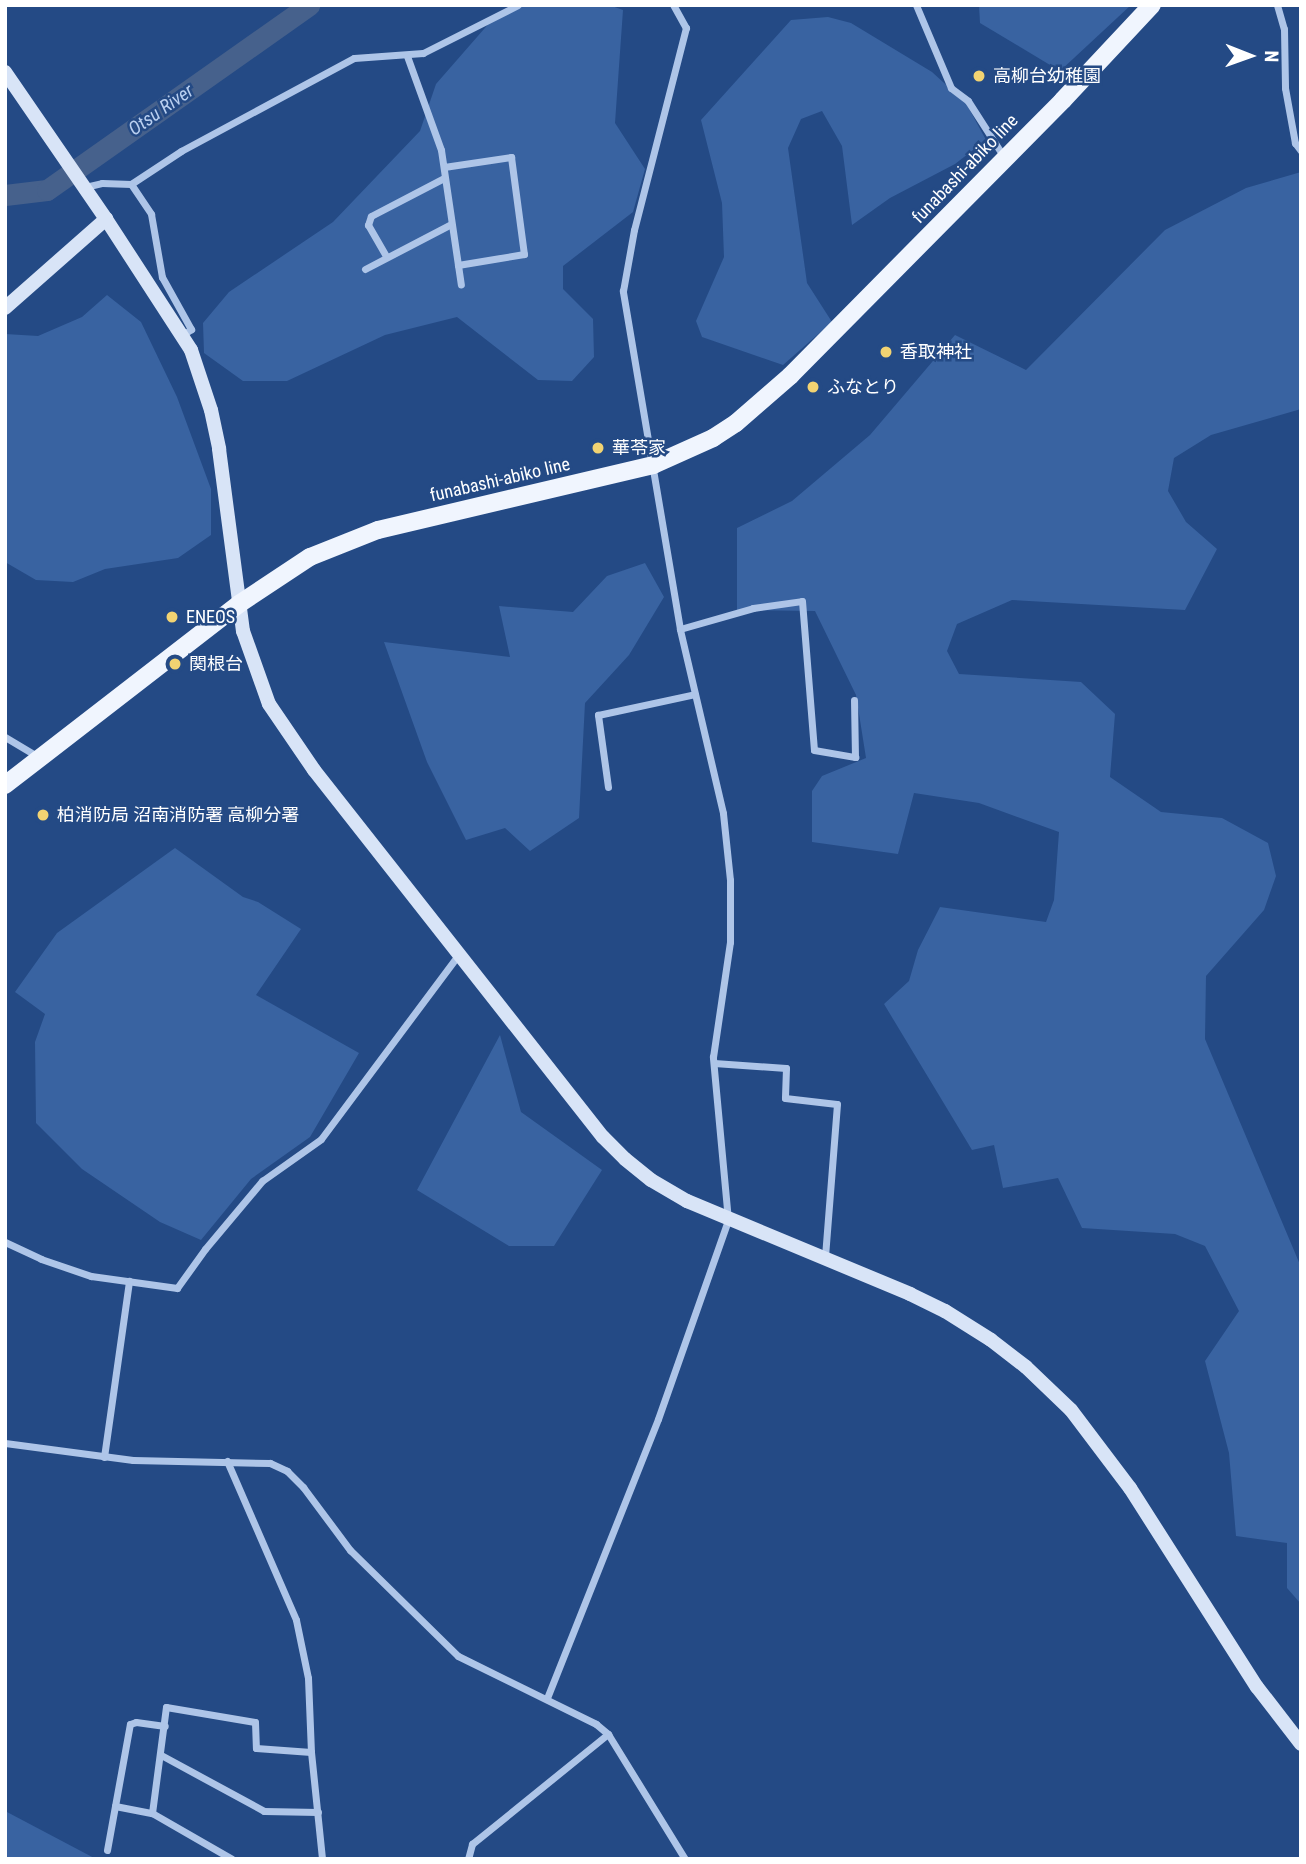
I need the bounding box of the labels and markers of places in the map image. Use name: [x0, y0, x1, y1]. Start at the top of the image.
place label: 高柳台幼稚園: [993, 65, 1101, 87]
marker: 高柳台幼稚園: [971, 68, 987, 84]
place label: 香取神社: [900, 341, 972, 363]
marker: 香取神社: [878, 344, 894, 360]
place label: ふなとり: [827, 376, 899, 398]
marker: ふなとり: [805, 379, 821, 395]
place label: 華苓家: [612, 437, 666, 459]
marker: 華苓家: [590, 440, 606, 456]
place label: ENEOS: [186, 606, 235, 628]
marker: ENEOS: [164, 609, 180, 625]
place label: 関根台: [189, 653, 243, 675]
marker: 関根台: [167, 656, 183, 672]
place label: 柏消防局 沼南消防署 高柳分署: [57, 804, 299, 826]
marker: 柏消防局 沼南消防署 高柳分署: [35, 807, 51, 823]

